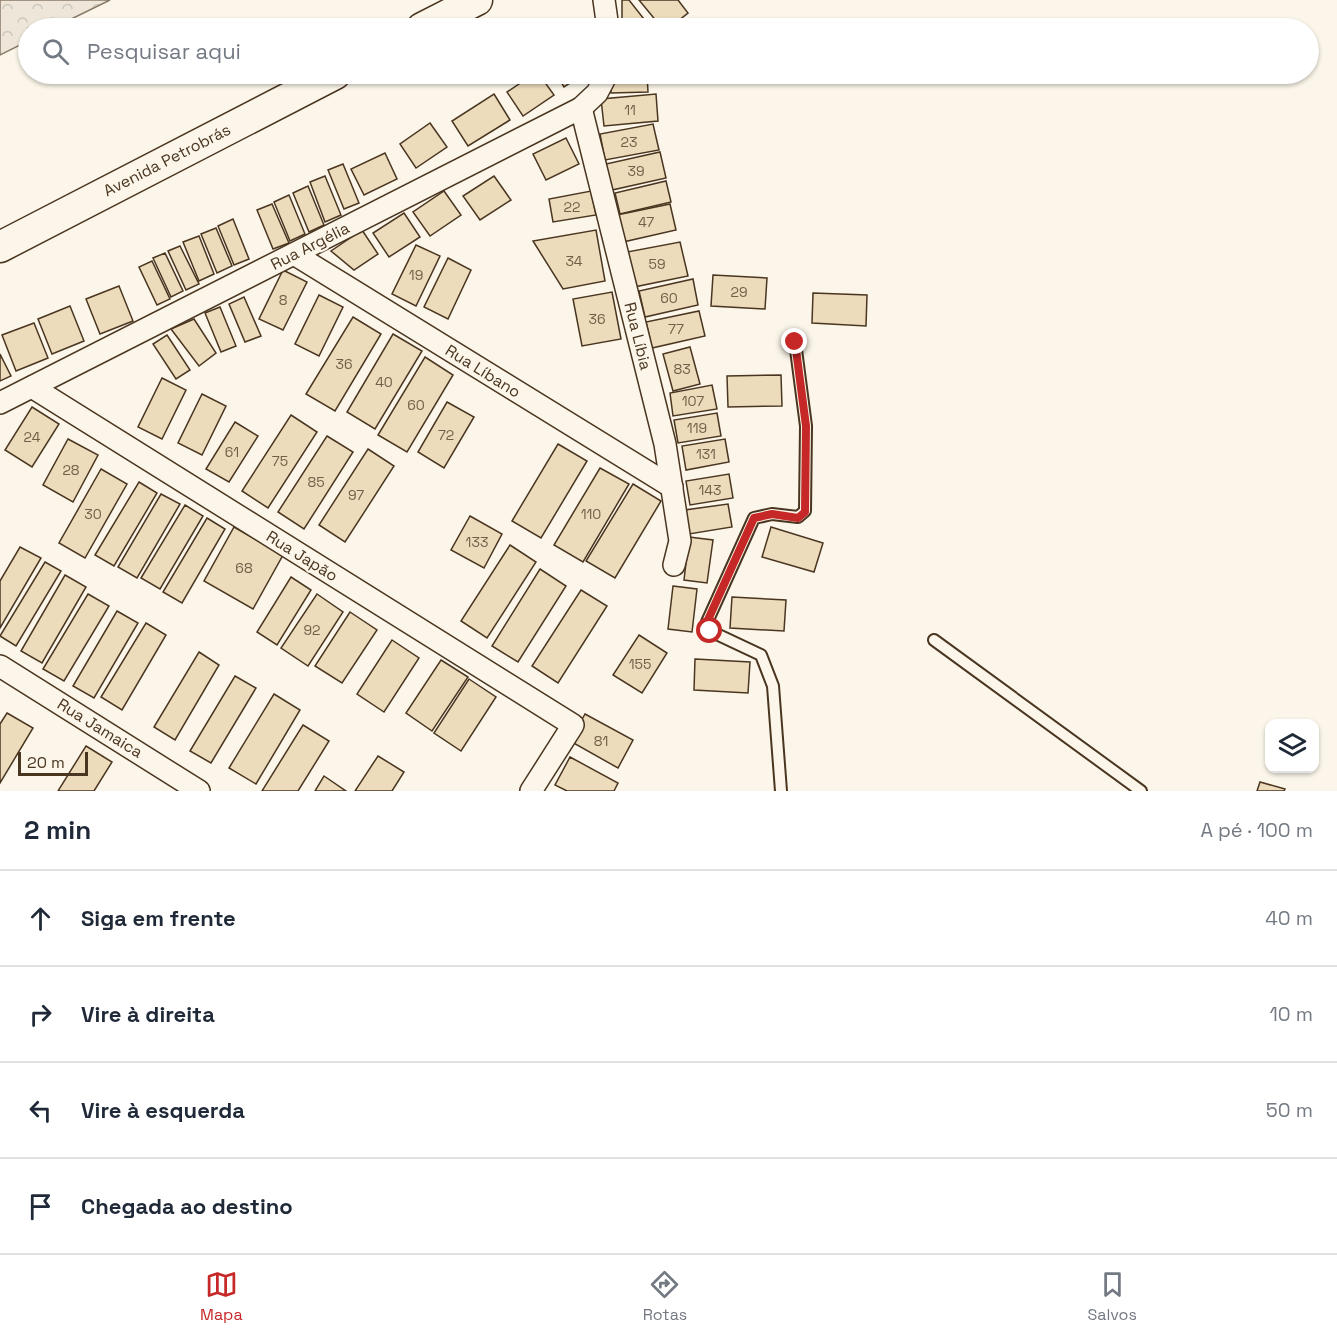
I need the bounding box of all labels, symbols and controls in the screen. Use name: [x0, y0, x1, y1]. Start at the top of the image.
search box: [18, 18, 1319, 84]
icon: search: [39, 35, 72, 68]
text: Pesquisar aqui: [87, 37, 241, 65]
house number: 11: [624, 101, 636, 119]
street label: Avenida Petrobrás: [100, 119, 234, 201]
house number: 23: [621, 133, 637, 151]
house number: 39: [627, 162, 645, 180]
house number: 22: [564, 198, 580, 216]
house number: 47: [638, 213, 654, 231]
street label: Rua Argélia: [267, 217, 353, 275]
house number: 34: [565, 252, 583, 270]
house number: 59: [649, 255, 665, 273]
house number: 19: [409, 266, 423, 284]
house number: 29: [731, 283, 747, 301]
house number: 60: [660, 289, 678, 307]
house number: 8: [279, 291, 288, 309]
street label: Rua Líbia: [619, 300, 657, 372]
house number: 36: [588, 310, 606, 328]
house number: 77: [668, 320, 684, 338]
route end: [781, 328, 807, 354]
street label: Rua Líbano: [441, 340, 525, 402]
house number: 36: [335, 355, 353, 373]
house number: 83: [673, 360, 691, 378]
house number: 40: [375, 373, 393, 391]
house number: 107: [682, 392, 704, 410]
house number: 60: [407, 396, 425, 414]
house number: 119: [687, 419, 707, 437]
house number: 72: [438, 426, 454, 444]
house number: 24: [24, 428, 41, 446]
house number: 61: [225, 443, 239, 461]
house number: 131: [696, 445, 716, 463]
house number: 75: [272, 452, 288, 470]
house number: 28: [62, 461, 80, 479]
house number: 85: [307, 473, 325, 491]
house number: 143: [698, 481, 722, 499]
house number: 97: [348, 486, 364, 504]
house number: 30: [84, 505, 102, 523]
house number: 110: [581, 505, 601, 523]
street label: Rua Japão: [262, 526, 342, 586]
house number: 133: [466, 533, 488, 551]
house number: 68: [235, 559, 253, 577]
route start: [696, 617, 722, 643]
house number: 92: [303, 621, 321, 639]
house number: 155: [629, 655, 651, 673]
street label: Rua Jamaica: [53, 693, 147, 763]
map controls: [1265, 719, 1319, 773]
button: layers: [1265, 719, 1319, 773]
house number: 81: [594, 732, 608, 750]
scale bar: [18, 749, 88, 776]
text: 20 m: [27, 752, 65, 773]
text: 2 min: [24, 813, 91, 847]
text: A pé · 100 m: [1200, 817, 1313, 843]
icon: ahead: [24, 902, 57, 935]
text: Siga em frente: [81, 904, 236, 932]
text: 40 m: [1265, 905, 1313, 931]
icon: right: [24, 998, 57, 1031]
text: Vire à direita: [81, 1000, 215, 1028]
text: 10 m: [1269, 1001, 1313, 1027]
icon: left: [24, 1094, 57, 1127]
text: Vire à esquerda: [81, 1096, 245, 1124]
text: 50 m: [1266, 1097, 1313, 1123]
icon: arrive: [24, 1190, 57, 1223]
text: Chegada ao destino: [81, 1192, 293, 1220]
tab: Mapa: [200, 1268, 243, 1325]
tab: Rotas: [643, 1268, 687, 1325]
tab: Salvos: [1087, 1268, 1137, 1325]

